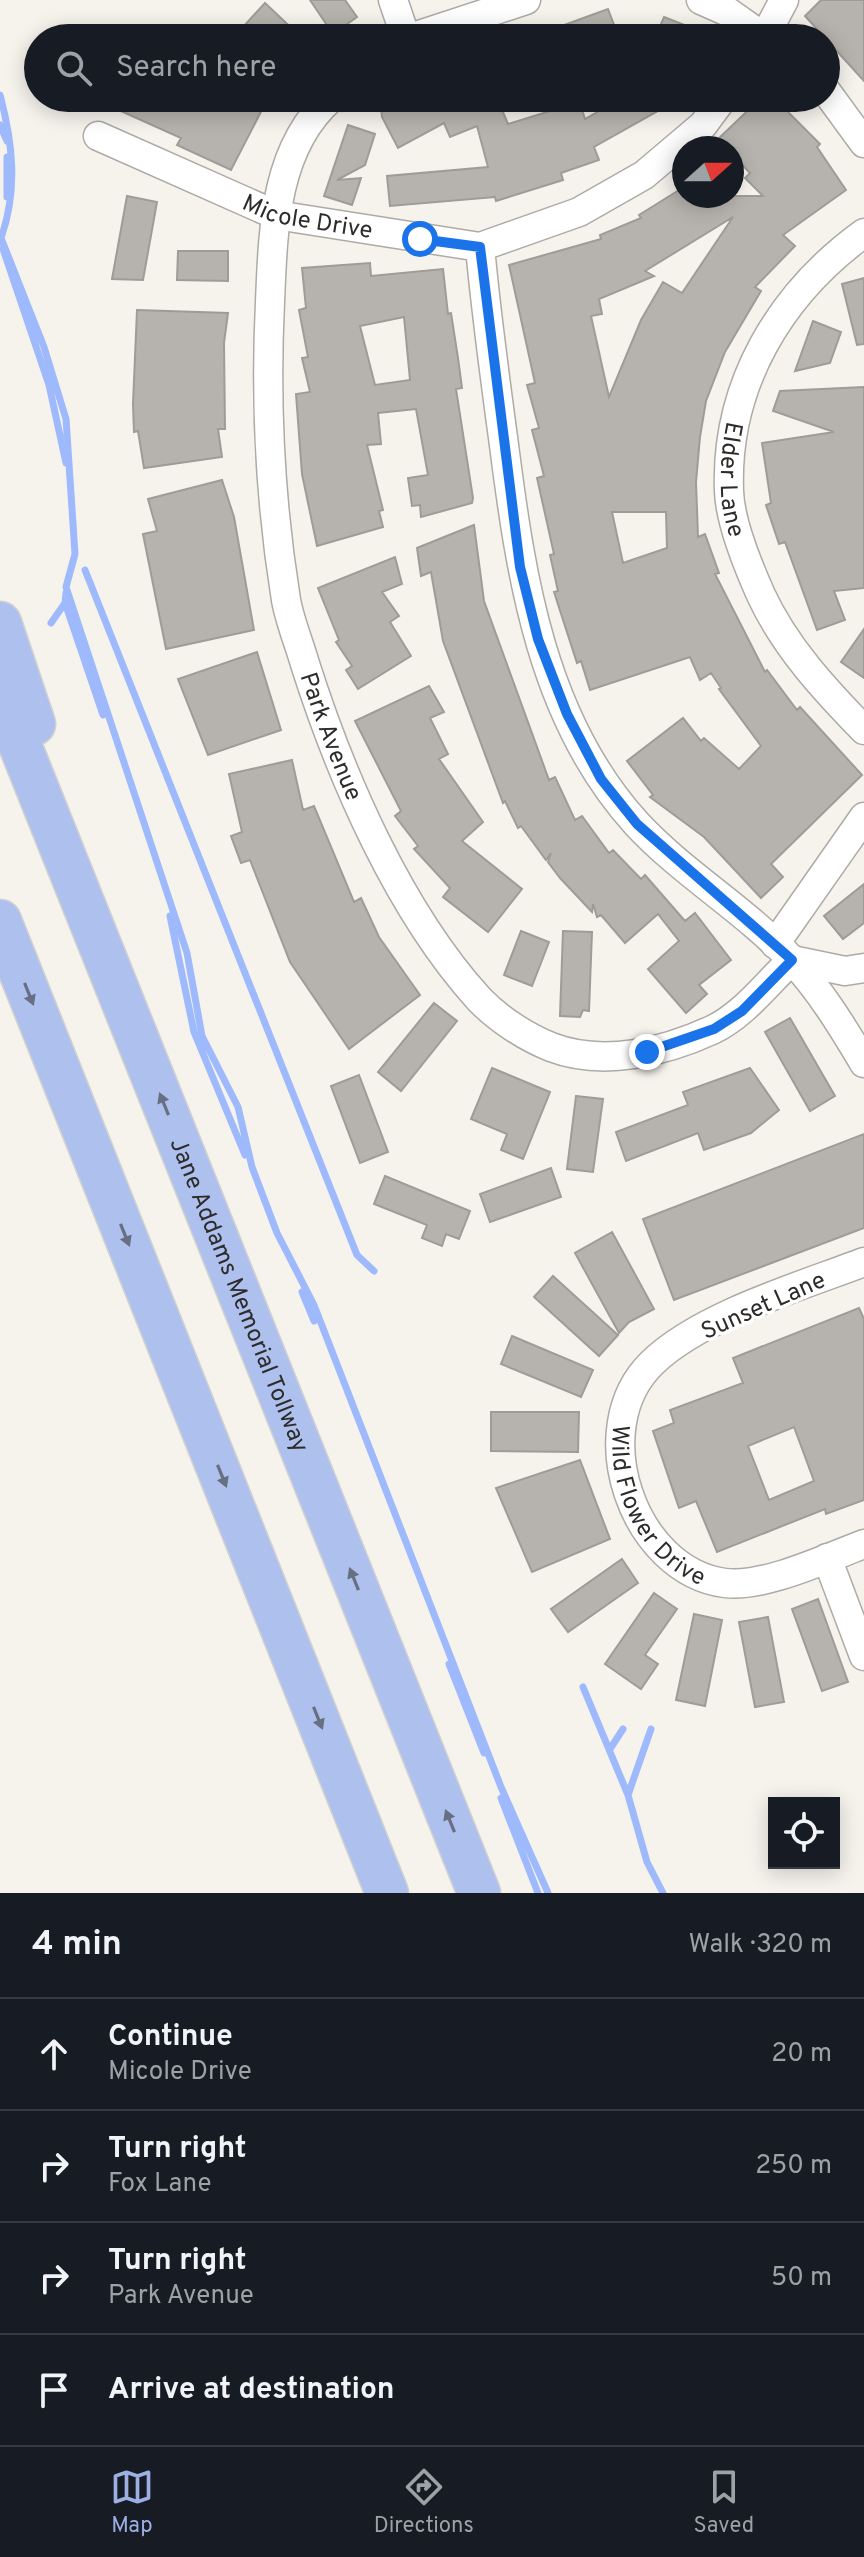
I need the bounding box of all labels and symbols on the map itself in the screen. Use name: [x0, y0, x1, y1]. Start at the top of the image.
north arrow: [672, 136, 744, 208]
street label: Micole Drive: [237, 189, 374, 247]
route start: [402, 221, 438, 257]
street label: Elder Lane: [712, 419, 750, 541]
street label: Park Avenue: [292, 669, 368, 806]
one-way arrow: [23, 982, 36, 1006]
route end: [629, 1034, 665, 1070]
one-way arrow: [157, 1092, 170, 1116]
street label: Jane Addams Memorial Tollway: [162, 1134, 314, 1457]
one-way arrow: [119, 1223, 132, 1247]
street label: Sunset Lane: [697, 1266, 831, 1348]
street label: Wild Flower Drive: [603, 1424, 710, 1594]
one-way arrow: [216, 1464, 229, 1488]
one-way arrow: [347, 1567, 360, 1591]
one-way arrow: [312, 1706, 325, 1730]
one-way arrow: [444, 1809, 457, 1833]

